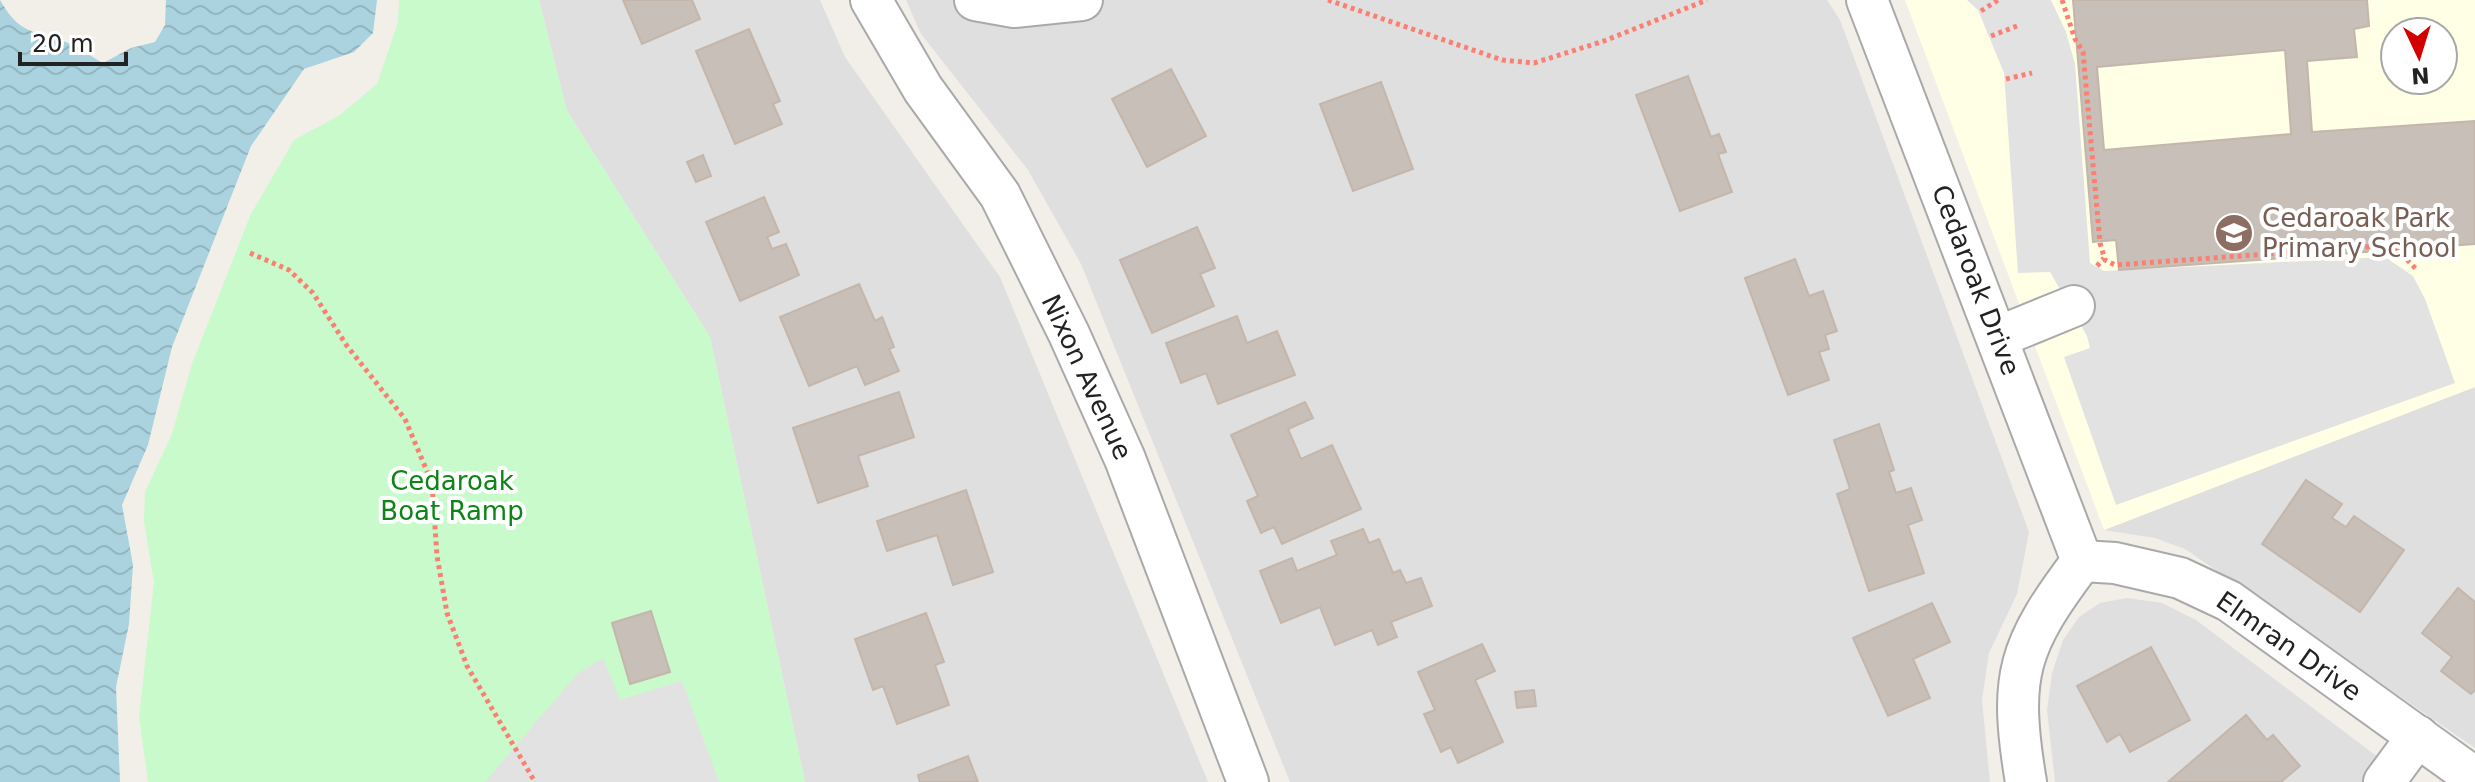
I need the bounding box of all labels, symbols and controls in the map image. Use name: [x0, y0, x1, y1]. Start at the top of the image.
scale bar: [20, 16, 126, 66]
north arrow: [2379, 16, 2459, 96]
text: 20 m: [32, 30, 94, 58]
text: N: [2410, 62, 2430, 89]
street label: Cedaroak Drive: [1926, 181, 2026, 379]
place label: Cedaroak Park Primary School: [2262, 203, 2457, 263]
school or university icon: Cedaroak Park Primary School: [2213, 212, 2255, 254]
street label: Nixon Avenue: [1036, 290, 1138, 464]
park label: Cedaroak Boat Ramp: [380, 466, 524, 526]
street label: Elmran Drive: [2211, 585, 2367, 707]

